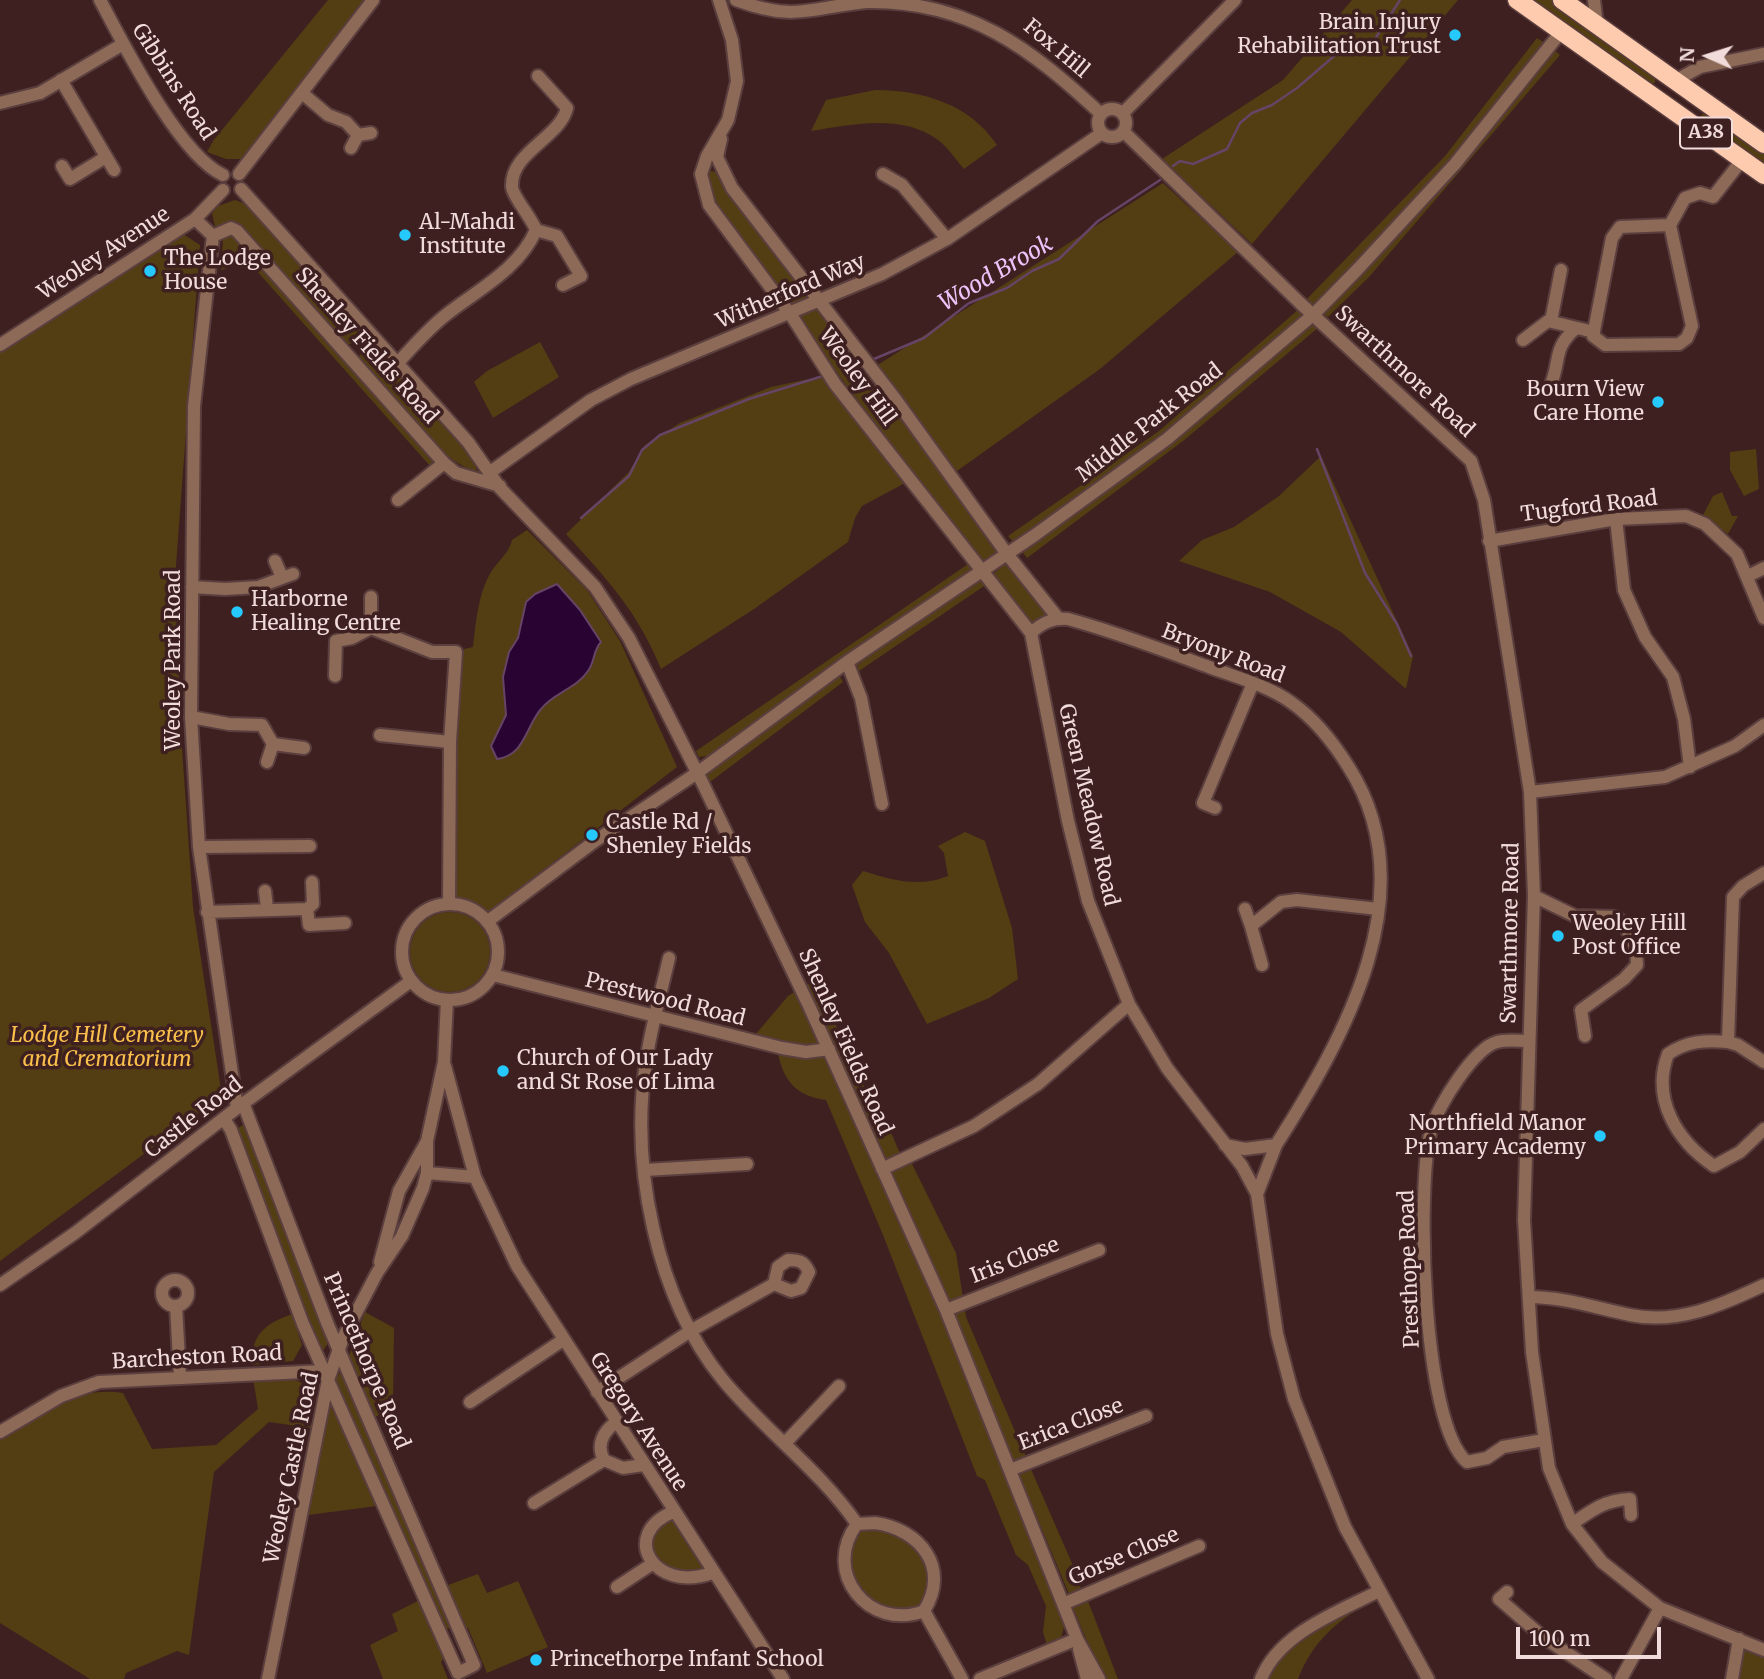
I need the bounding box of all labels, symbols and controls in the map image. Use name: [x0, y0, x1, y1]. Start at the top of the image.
place label: Brain Injury Rehabilitation Trust: [1237, 10, 1441, 60]
street label: Fox Hill: [1018, 14, 1094, 84]
street label: Gibbins Road: [126, 19, 220, 145]
north arrow: [1673, 21, 1743, 91]
marker: Brain Injury Rehabilitation Trust: [1447, 27, 1463, 43]
text: N: [1675, 47, 1699, 63]
road number: A38: [1680, 118, 1732, 148]
street label: Weoley Avenue: [33, 202, 175, 306]
place label: Al-Mahdi Institute: [419, 210, 515, 260]
marker: Al-Mahdi Institute: [397, 227, 413, 243]
water label: Wood Brook: [934, 230, 1058, 318]
place label: The Lodge House: [164, 246, 271, 296]
street label: Witherford Way: [713, 249, 869, 335]
marker: The Lodge House: [142, 263, 158, 279]
street label: Shenley Fields Road: [289, 263, 443, 429]
street label: Swarthmore Road: [1329, 301, 1479, 443]
street label: Weoley Hill: [813, 323, 901, 431]
street label: Middle Park Road: [1072, 358, 1228, 488]
place label: Bourn View Care Home: [1526, 377, 1644, 427]
marker: Bourn View Care Home: [1650, 394, 1666, 410]
street label: Tugford Road: [1519, 486, 1659, 528]
street label: Weoley Park Road: [161, 570, 187, 750]
place label: Harborne Healing Centre: [251, 587, 401, 637]
marker: Harborne Healing Centre: [229, 604, 245, 620]
street label: Bryony Road: [1158, 619, 1288, 689]
street label: Green Meadow Road: [1052, 702, 1124, 908]
place label: Castle Rd / Shenley Fields: [606, 810, 751, 860]
marker: Castle Rd / Shenley Fields: [584, 827, 600, 843]
street label: Swarthmore Road: [1497, 842, 1525, 1024]
place label: Weoley Hill Post Office: [1572, 911, 1687, 961]
marker: Weoley Hill Post Office: [1550, 928, 1566, 944]
street label: Shenley Fields Road: [793, 945, 897, 1139]
street label: Prestwood Road: [582, 968, 748, 1032]
park label: Lodge Hill Cemetery and Crematorium: [10, 1023, 204, 1073]
place label: Church of Our Lady and St Rose of Lima: [517, 1046, 715, 1096]
marker: Church of Our Lady and St Rose of Lima: [495, 1063, 511, 1079]
street label: Castle Road: [140, 1072, 248, 1164]
place label: Northfield Manor Primary Academy: [1404, 1111, 1586, 1161]
marker: Northfield Manor Primary Academy: [1592, 1128, 1608, 1144]
street label: Presthope Road: [1395, 1189, 1425, 1349]
street label: Iris Close: [967, 1233, 1063, 1289]
street label: Princethorpe Road: [317, 1269, 415, 1453]
street label: Barcheston Road: [111, 1341, 283, 1375]
street label: Gregory Avenue: [584, 1348, 692, 1496]
street label: Weoley Castle Road: [259, 1370, 325, 1566]
street label: Erica Close: [1015, 1394, 1127, 1456]
street label: Gorse Close: [1065, 1523, 1183, 1591]
scale bar: [1519, 1612, 1664, 1656]
text: 100 m: [1529, 1625, 1591, 1652]
place label: Princethorpe Infant School: [550, 1647, 824, 1673]
marker: Princethorpe Infant School: [528, 1652, 544, 1668]

